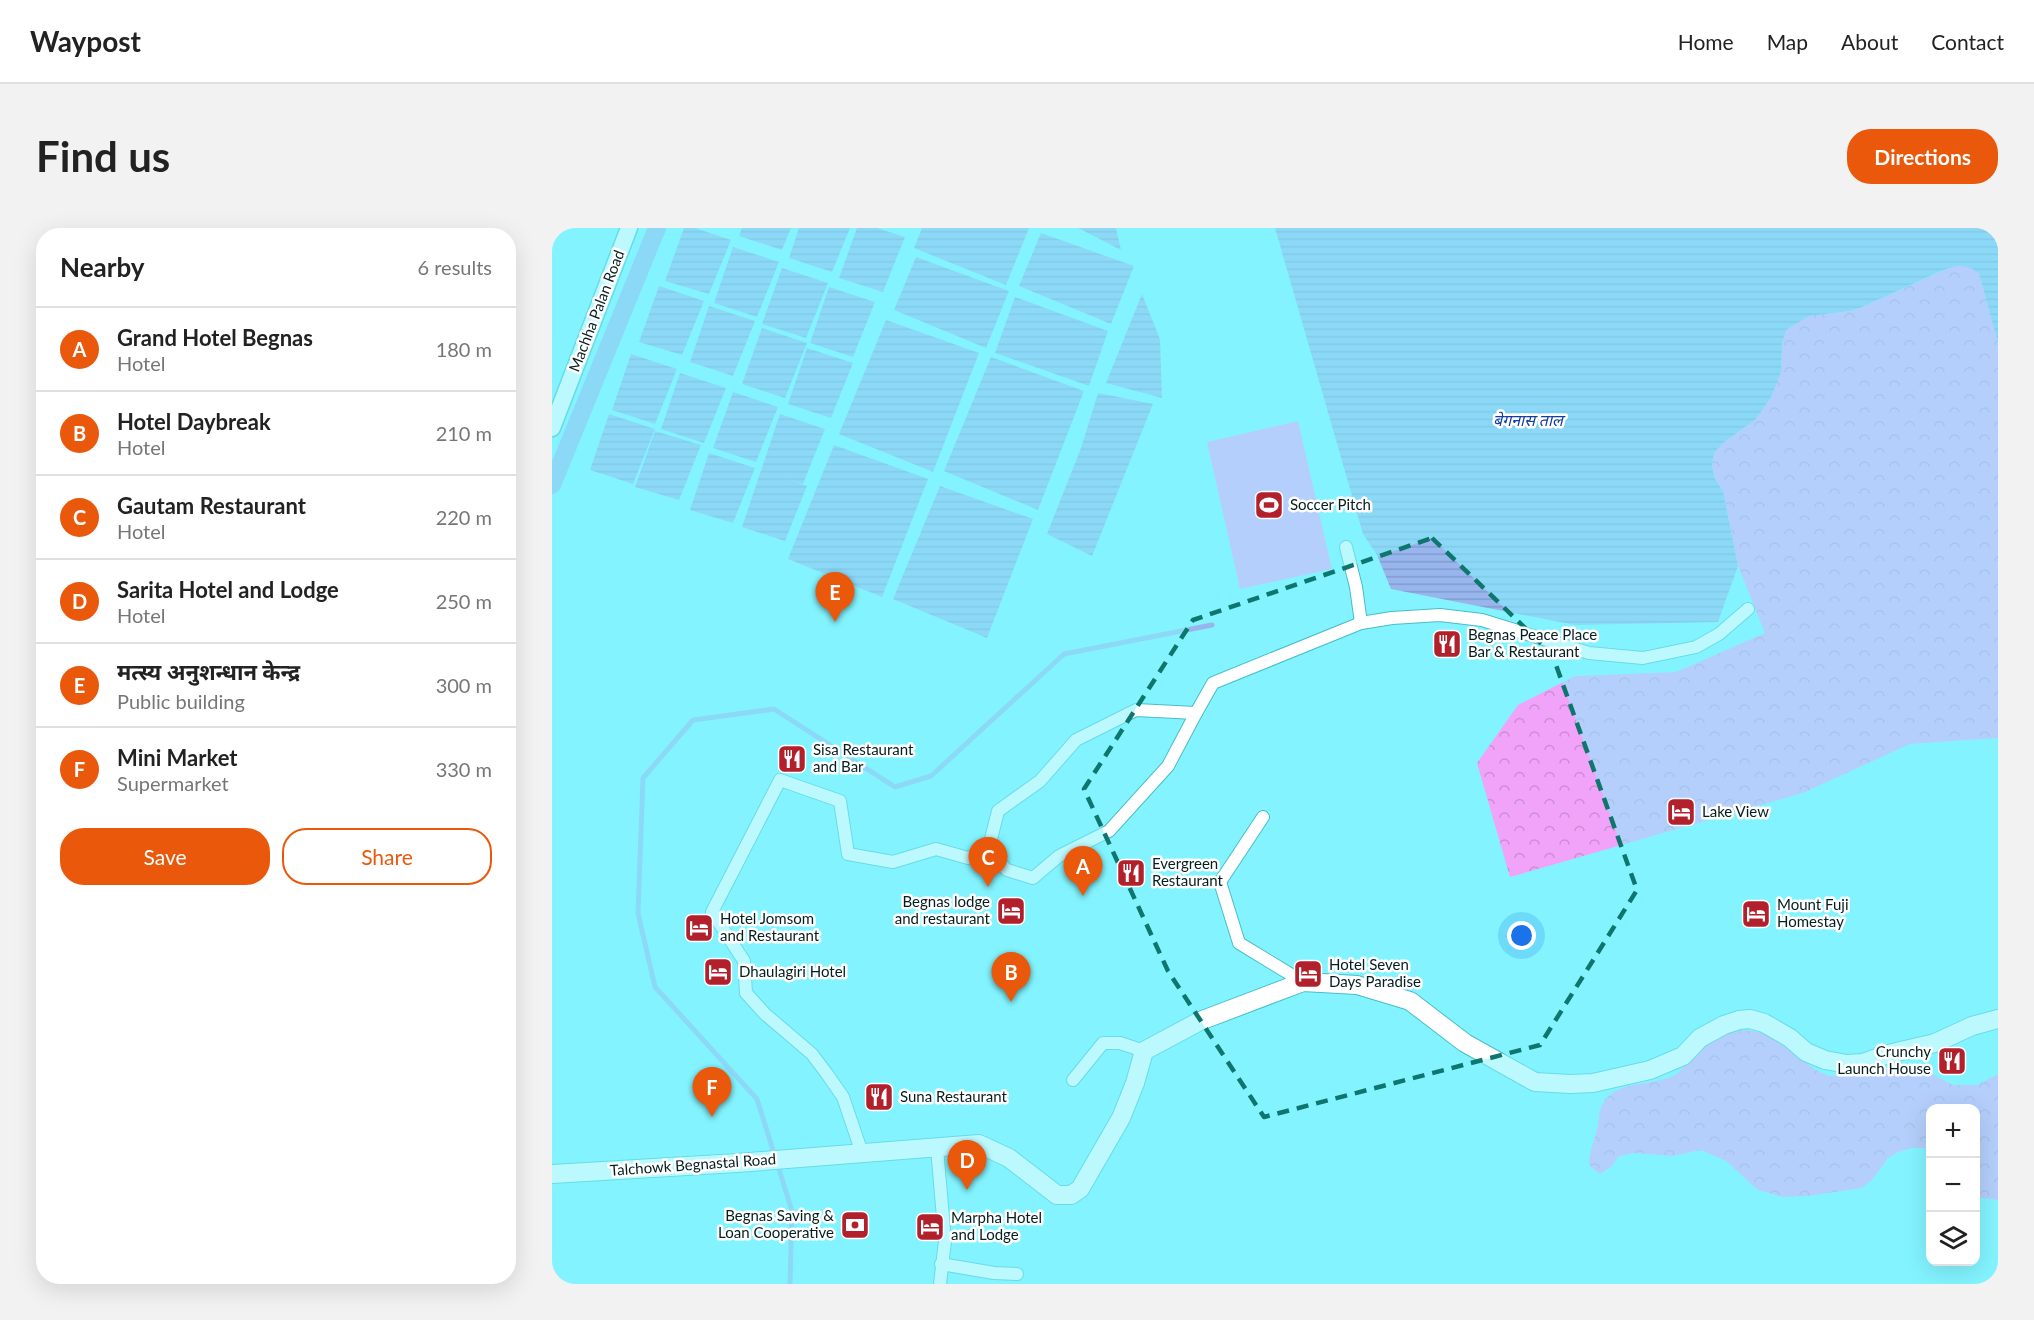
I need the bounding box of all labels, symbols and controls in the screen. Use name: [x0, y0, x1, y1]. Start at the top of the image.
text: Waypost: [30, 24, 141, 58]
text: Home: [1678, 29, 1734, 54]
text: Map: [1767, 29, 1808, 54]
text: About: [1841, 29, 1898, 54]
text: Contact: [1931, 29, 2004, 54]
button: Directions: [1847, 129, 1998, 184]
text: Find us: [36, 131, 170, 181]
street label: Machha Palan Road: [565, 247, 628, 374]
text: Nearby: [60, 251, 145, 283]
text: 6 results: [417, 255, 492, 279]
text: Grand Hotel Begnas: [117, 324, 313, 351]
text: A: [73, 337, 86, 361]
text: 180 m: [436, 337, 492, 361]
text: Hotel: [117, 351, 166, 375]
text: Hotel Daybreak: [117, 408, 271, 435]
water label: बेगनास ताल: [1493, 410, 1566, 429]
text: B: [73, 421, 86, 445]
text: 210 m: [436, 421, 492, 445]
text: Hotel: [117, 435, 166, 459]
sports icon: Soccer Pitch: [1253, 489, 1285, 521]
text: Gautam Restaurant: [117, 492, 306, 519]
place label: Soccer Pitch: [1290, 495, 1371, 513]
text: C: [73, 505, 86, 529]
text: 220 m: [436, 505, 492, 529]
text: Hotel: [117, 519, 166, 543]
pin: E: [816, 572, 854, 622]
text: Sarita Hotel and Lodge: [117, 576, 339, 603]
text: D: [72, 589, 87, 613]
text: 250 m: [436, 589, 492, 613]
text: Hotel: [117, 603, 166, 627]
place label: Begnas Peace Place Bar & Restaurant: [1468, 625, 1597, 660]
restaurant icon: Begnas Peace Place Bar & Restaurant: [1431, 628, 1463, 660]
text: मत्स्य अनुशन्धान केन्द्र: [117, 658, 300, 685]
text: E: [74, 673, 85, 697]
text: 300 m: [436, 673, 492, 697]
text: Public building: [117, 689, 245, 713]
place label: Sisa Restaurant and Bar: [813, 740, 914, 775]
restaurant icon: Sisa Restaurant and Bar: [776, 743, 808, 775]
text: Mini Market: [117, 744, 237, 771]
text: F: [74, 757, 85, 781]
text: 330 m: [436, 757, 492, 781]
text: Supermarket: [117, 771, 229, 795]
hotel icon: Lake View: [1665, 796, 1697, 828]
place label: Lake View: [1702, 802, 1769, 820]
button: Save: [60, 828, 270, 885]
button: Share: [282, 828, 492, 885]
pin: C: [968, 838, 1008, 887]
pin: A: [1064, 846, 1102, 896]
place label: Evergreen Restaurant: [1152, 854, 1224, 889]
restaurant icon: Evergreen Restaurant: [1115, 857, 1147, 889]
place label: Begnas lodge and restaurant: [895, 892, 991, 927]
hotel icon: Begnas lodge and restaurant: [995, 895, 1027, 927]
place label: Mount Fuji Homestay: [1777, 895, 1849, 930]
hotel icon: Mount Fuji Homestay: [1740, 898, 1772, 930]
place label: Hotel Jomsom and Restaurant: [720, 909, 820, 944]
hotel icon: Hotel Jomsom and Restaurant: [683, 912, 715, 944]
your location: [1507, 921, 1536, 950]
pin: B: [992, 952, 1030, 1002]
place label: Hotel Seven Days Paradise: [1329, 955, 1421, 990]
hotel icon: Dhaulagiri Hotel: [702, 956, 734, 988]
hotel icon: Hotel Seven Days Paradise: [1292, 958, 1324, 990]
place label: Dhaulagiri Hotel: [739, 962, 846, 980]
place label: Crunchy Launch House: [1837, 1042, 1931, 1077]
restaurant icon: Crunchy Launch House: [1936, 1045, 1968, 1077]
pin: F: [692, 1068, 732, 1117]
restaurant icon: Suna Restaurant: [863, 1081, 895, 1113]
place label: Suna Restaurant: [900, 1087, 1008, 1105]
map controls: [1926, 1104, 1980, 1266]
button: +: [1926, 1104, 1980, 1158]
pin: D: [948, 1140, 986, 1190]
street label: Talchowk Begnastal Road: [609, 1149, 777, 1179]
button: −: [1926, 1158, 1980, 1212]
place label: Begnas Saving & Loan Cooperative: [718, 1206, 834, 1241]
place label: Marpha Hotel and Lodge: [951, 1208, 1042, 1243]
bank icon: Begnas Saving & Loan Cooperative: [839, 1209, 871, 1241]
hotel icon: Marpha Hotel and Lodge: [914, 1211, 946, 1243]
button: layers: [1926, 1212, 1980, 1266]

